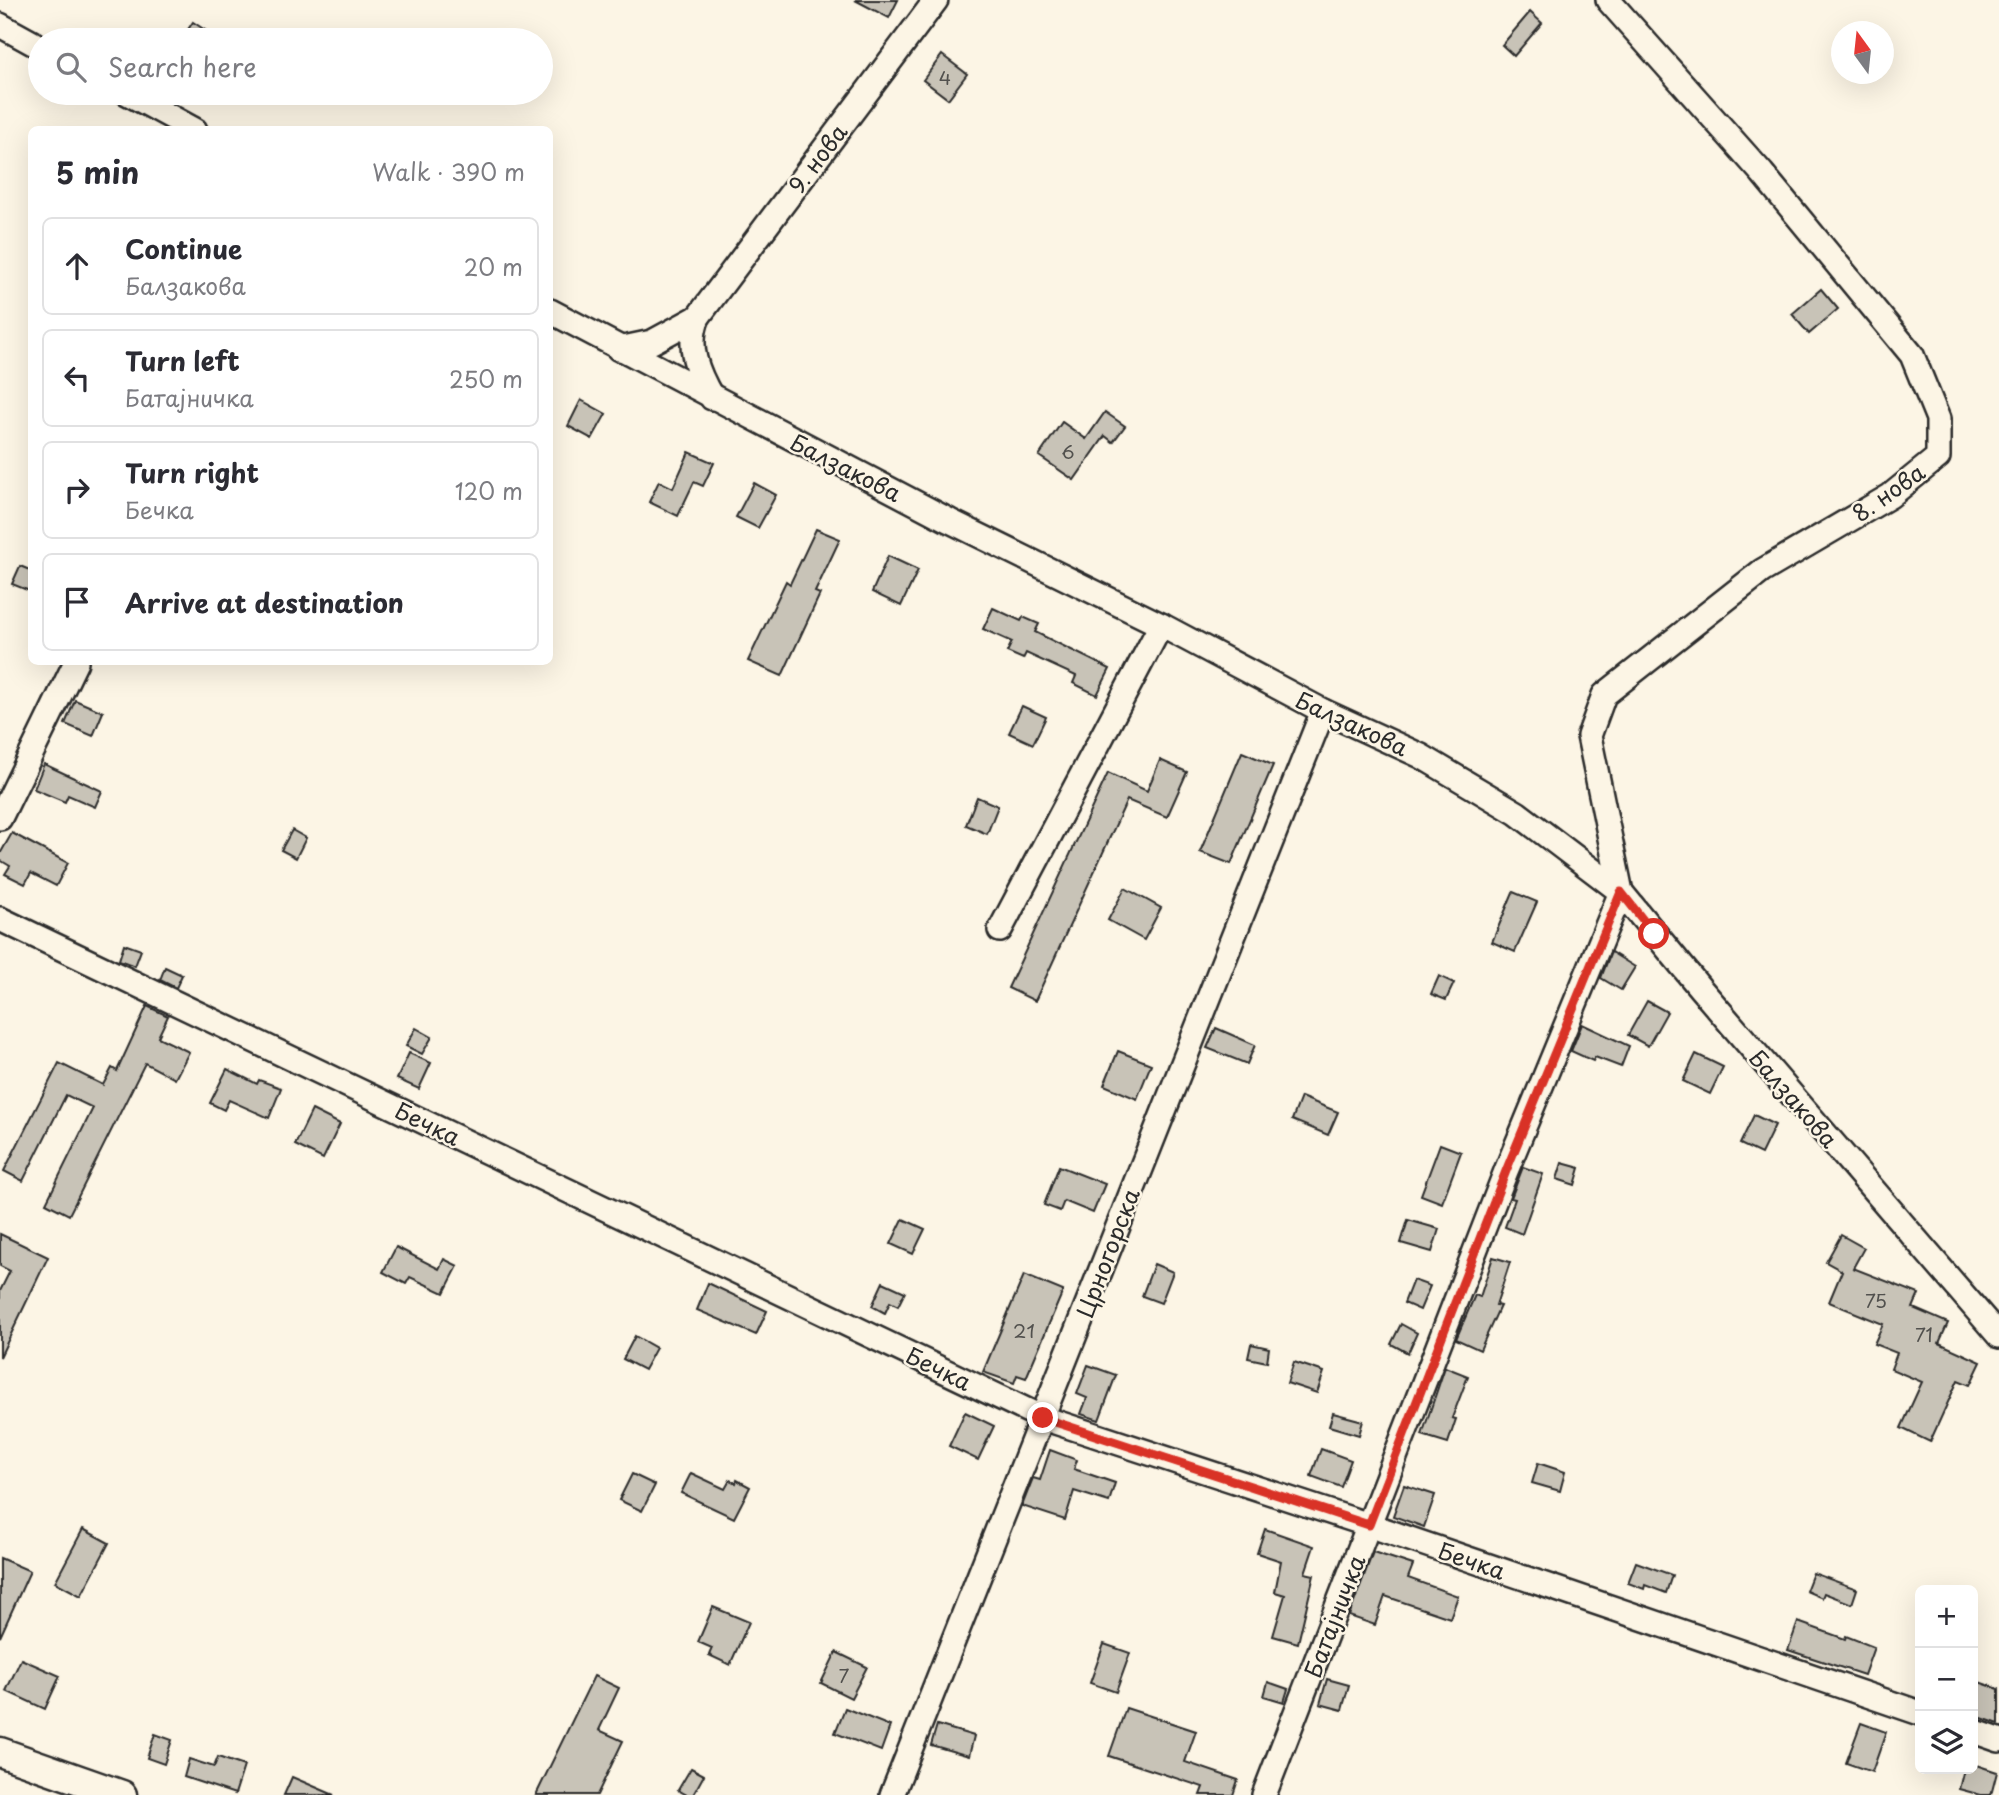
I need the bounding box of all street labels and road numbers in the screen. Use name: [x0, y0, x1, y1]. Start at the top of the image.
street label: 9. нова: [779, 115, 855, 200]
street label: Балзакова: [784, 424, 908, 510]
street label: 8. нова: [1844, 454, 1932, 530]
street label: Балзакова: [1290, 682, 1415, 765]
street label: Балзакова: [1741, 1041, 1847, 1156]
street label: Бечка: [389, 1092, 467, 1154]
street label: Црногорска: [1066, 1182, 1148, 1323]
street label: Бечка: [900, 1337, 978, 1399]
street label: Бечка: [1434, 1532, 1511, 1588]
street label: Батајничка: [1295, 1549, 1374, 1682]

